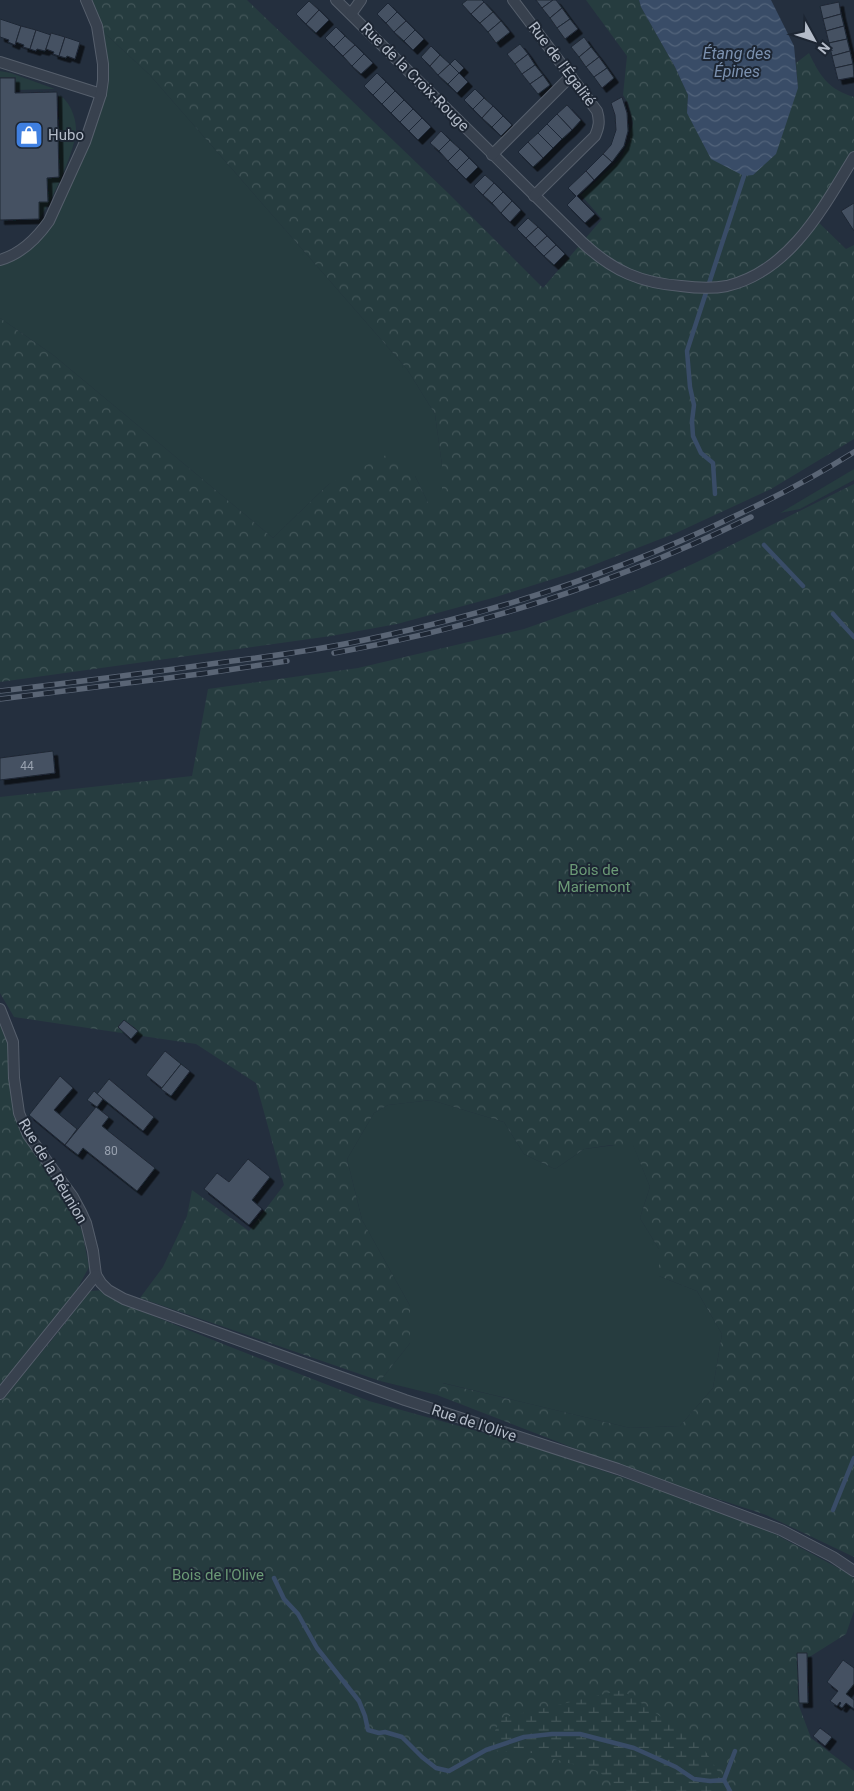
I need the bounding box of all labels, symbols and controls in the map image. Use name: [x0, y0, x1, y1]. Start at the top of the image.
north arrow: [789, 15, 839, 65]
street label: Rue de l'Égalité: [525, 18, 600, 110]
street label: Rue de la Croix-Rouge: [357, 19, 473, 135]
text: N: [815, 39, 833, 57]
water label: Étang des Épines: [703, 44, 771, 81]
shop icon: Hubo: [14, 120, 44, 150]
place label: Hubo: [48, 126, 84, 144]
house number: 44: [20, 759, 34, 773]
park label: Bois de Mariemont: [558, 861, 631, 896]
street label: Rue de la Réunion: [15, 1115, 91, 1227]
house number: 80: [104, 1144, 118, 1158]
street label: Rue de l'Olive: [429, 1401, 519, 1445]
park label: Bois de l'Olive: [172, 1566, 264, 1584]

